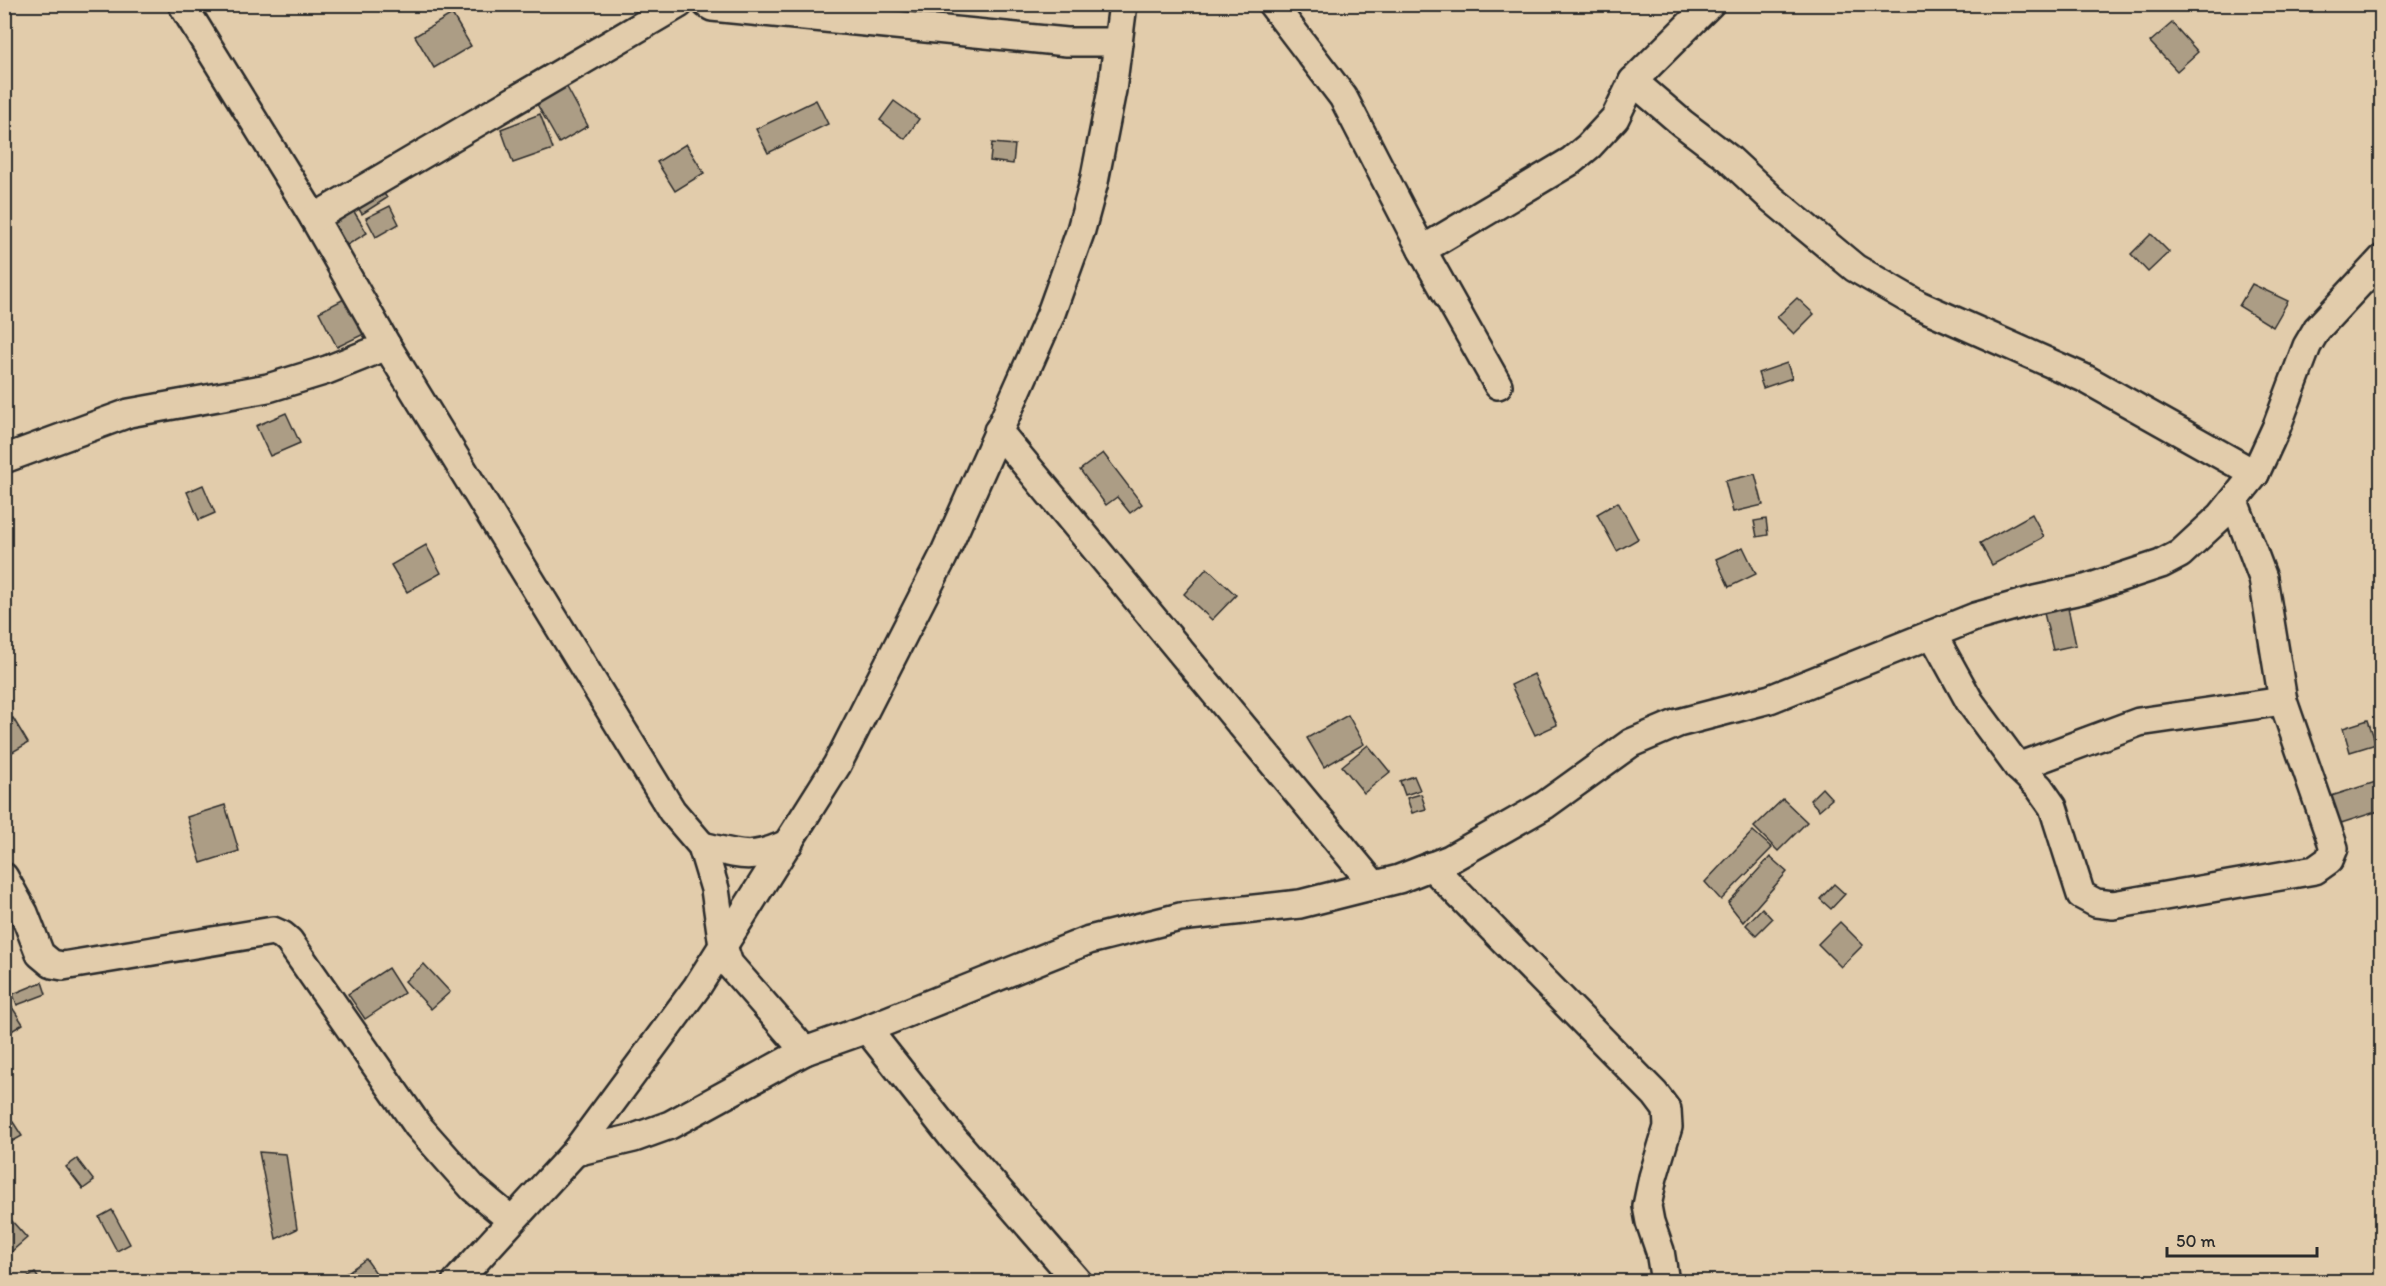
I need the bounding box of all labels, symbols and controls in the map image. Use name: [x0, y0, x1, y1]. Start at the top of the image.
scale bar: [2167, 1220, 2317, 1258]
text: 50 m: [2176, 1230, 2216, 1252]

